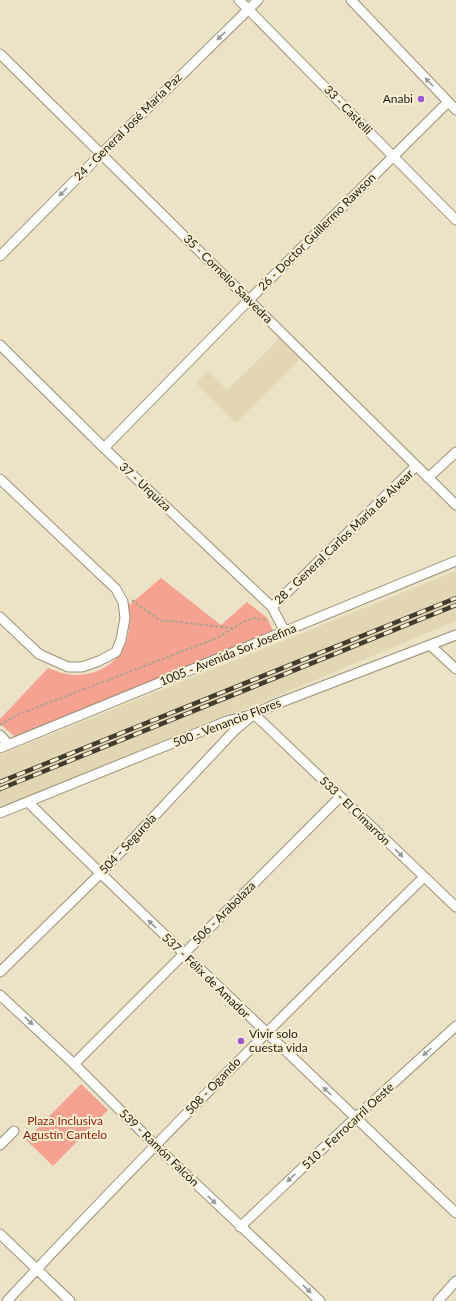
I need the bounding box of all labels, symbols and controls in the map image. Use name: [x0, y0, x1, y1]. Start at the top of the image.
one-way arrow: [216, 31, 226, 41]
street label: 24 - General José María Paz: [71, 69, 185, 184]
one-way arrow: [424, 77, 434, 87]
street label: 33 - Castelli: [321, 82, 376, 138]
place label: Anabi: [383, 91, 413, 106]
marker: Anabi: [416, 94, 426, 104]
street label: 26 - Doctor Guillermo Rawson: [255, 170, 379, 294]
one-way arrow: [58, 187, 68, 197]
street label: 35 - Cornelio Saavedra: [181, 231, 276, 326]
street label: 37 - Urquiza: [116, 459, 174, 514]
street label: 28 - General Carlos María de Alvear: [271, 466, 417, 607]
street label: 1005 - Avenida Sor Josefina: [157, 620, 298, 689]
street label: 500 - Venancio Flores: [171, 695, 283, 750]
street label: 533 - El Cimarrón: [317, 773, 394, 848]
street label: 504 - Segurola: [96, 810, 159, 877]
one-way arrow: [394, 848, 403, 857]
street label: 506 - Arabolaza: [189, 878, 258, 947]
one-way arrow: [147, 919, 157, 928]
street label: 537 - Félix de Amador: [159, 930, 254, 1022]
one-way arrow: [23, 1017, 34, 1026]
place label: Vivir solo cuesta vida: [249, 1026, 308, 1055]
marker: Vivir solo cuesta vida: [236, 1036, 246, 1046]
one-way arrow: [422, 1047, 432, 1057]
street label: 508 - Ogando: [182, 1054, 244, 1117]
street label: 510 - Ferrocarril Oeste: [299, 1079, 397, 1172]
one-way arrow: [322, 1086, 332, 1096]
street label: 539 - Ramón Falcón: [116, 1106, 202, 1190]
park label: Plaza Inclusiva Agustín Cantelo: [23, 1113, 107, 1142]
one-way arrow: [286, 1174, 296, 1183]
one-way arrow: [207, 1195, 217, 1205]
one-way arrow: [302, 1284, 312, 1294]

